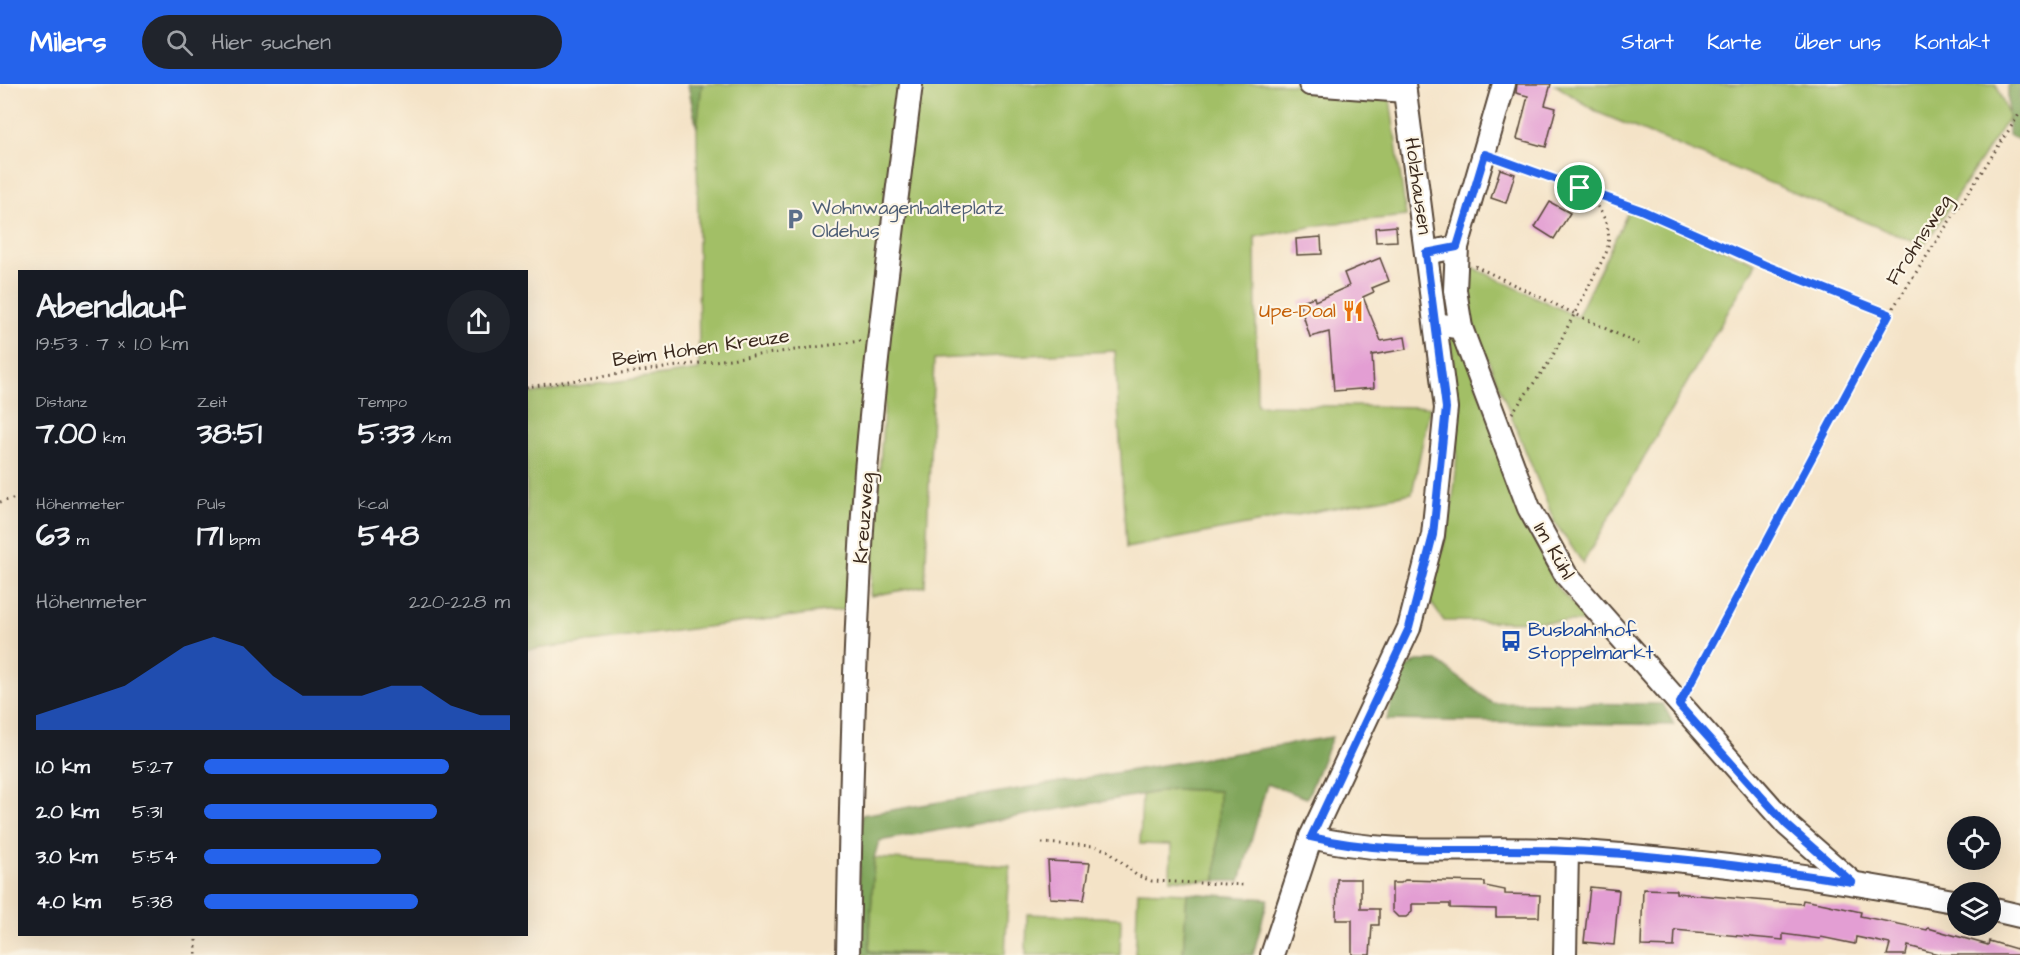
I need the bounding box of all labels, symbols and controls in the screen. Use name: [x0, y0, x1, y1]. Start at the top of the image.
search box: [142, 15, 562, 69]
text: Milers: [30, 23, 106, 62]
icon: search: [163, 26, 196, 59]
text: Hier suchen: [211, 27, 331, 58]
text: Start: [1621, 28, 1674, 57]
text: Karte: [1707, 28, 1762, 57]
text: Über uns: [1795, 28, 1881, 57]
text: Kontakt: [1914, 28, 1990, 57]
street label: Holzhausen: [1397, 136, 1439, 236]
pin: [1554, 162, 1605, 213]
icon: arrive: [1563, 171, 1596, 204]
street label: Frohnsweg: [1879, 189, 1960, 292]
place label: Wohnwagenhalteplatz Oldehus: [812, 194, 1004, 245]
parking icon: Wohnwagenhalteplatz Oldehus: [783, 207, 807, 231]
text: Abendlauf: [36, 284, 185, 330]
button: share: [447, 290, 510, 353]
place label: Upe-Doal: [1259, 297, 1336, 325]
restaurant icon: Upe-Doal: [1341, 299, 1365, 323]
street label: Beim Hohen Kreuze: [611, 322, 792, 374]
text: 19:53 · 7 × 1.0 km: [36, 330, 188, 358]
text: Distanz: [36, 391, 87, 413]
text: Zeit: [197, 391, 227, 413]
text: Tempo: [358, 391, 407, 413]
text: 7.00: [36, 413, 97, 455]
text: 38:51: [197, 413, 262, 455]
text: 5:33: [358, 413, 415, 455]
text: km: [97, 427, 125, 449]
text: /km: [415, 427, 451, 449]
street label: Kreuzweg: [847, 471, 882, 565]
text: Höhenmeter: [36, 493, 124, 515]
text: Puls: [197, 493, 226, 515]
text: kcal: [358, 493, 389, 515]
text: 63: [36, 515, 70, 557]
text: 171: [197, 515, 223, 557]
text: 548: [358, 515, 419, 557]
street label: Im Kühl: [1526, 517, 1582, 585]
text: m: [70, 529, 89, 551]
text: bpm: [223, 529, 260, 551]
text: Höhenmeter: [36, 588, 146, 616]
text: 220–228 m: [409, 588, 510, 616]
place label: Busbahnhof Stoppelmarkt: [1528, 616, 1654, 667]
bus stop icon: Busbahnhof Stoppelmarkt: [1499, 629, 1523, 653]
text: 1.0 km: [36, 753, 90, 781]
text: 5:27: [132, 753, 173, 781]
text: 2.0 km: [36, 798, 99, 826]
text: 5:31: [132, 798, 162, 826]
map controls: [1947, 816, 2001, 936]
button: locate: [1947, 816, 2001, 870]
text: 3.0 km: [36, 843, 97, 871]
text: 5:54: [132, 843, 177, 871]
button: layers: [1947, 882, 2001, 936]
text: 4.0 km: [36, 888, 101, 916]
text: 5:38: [132, 888, 173, 916]

